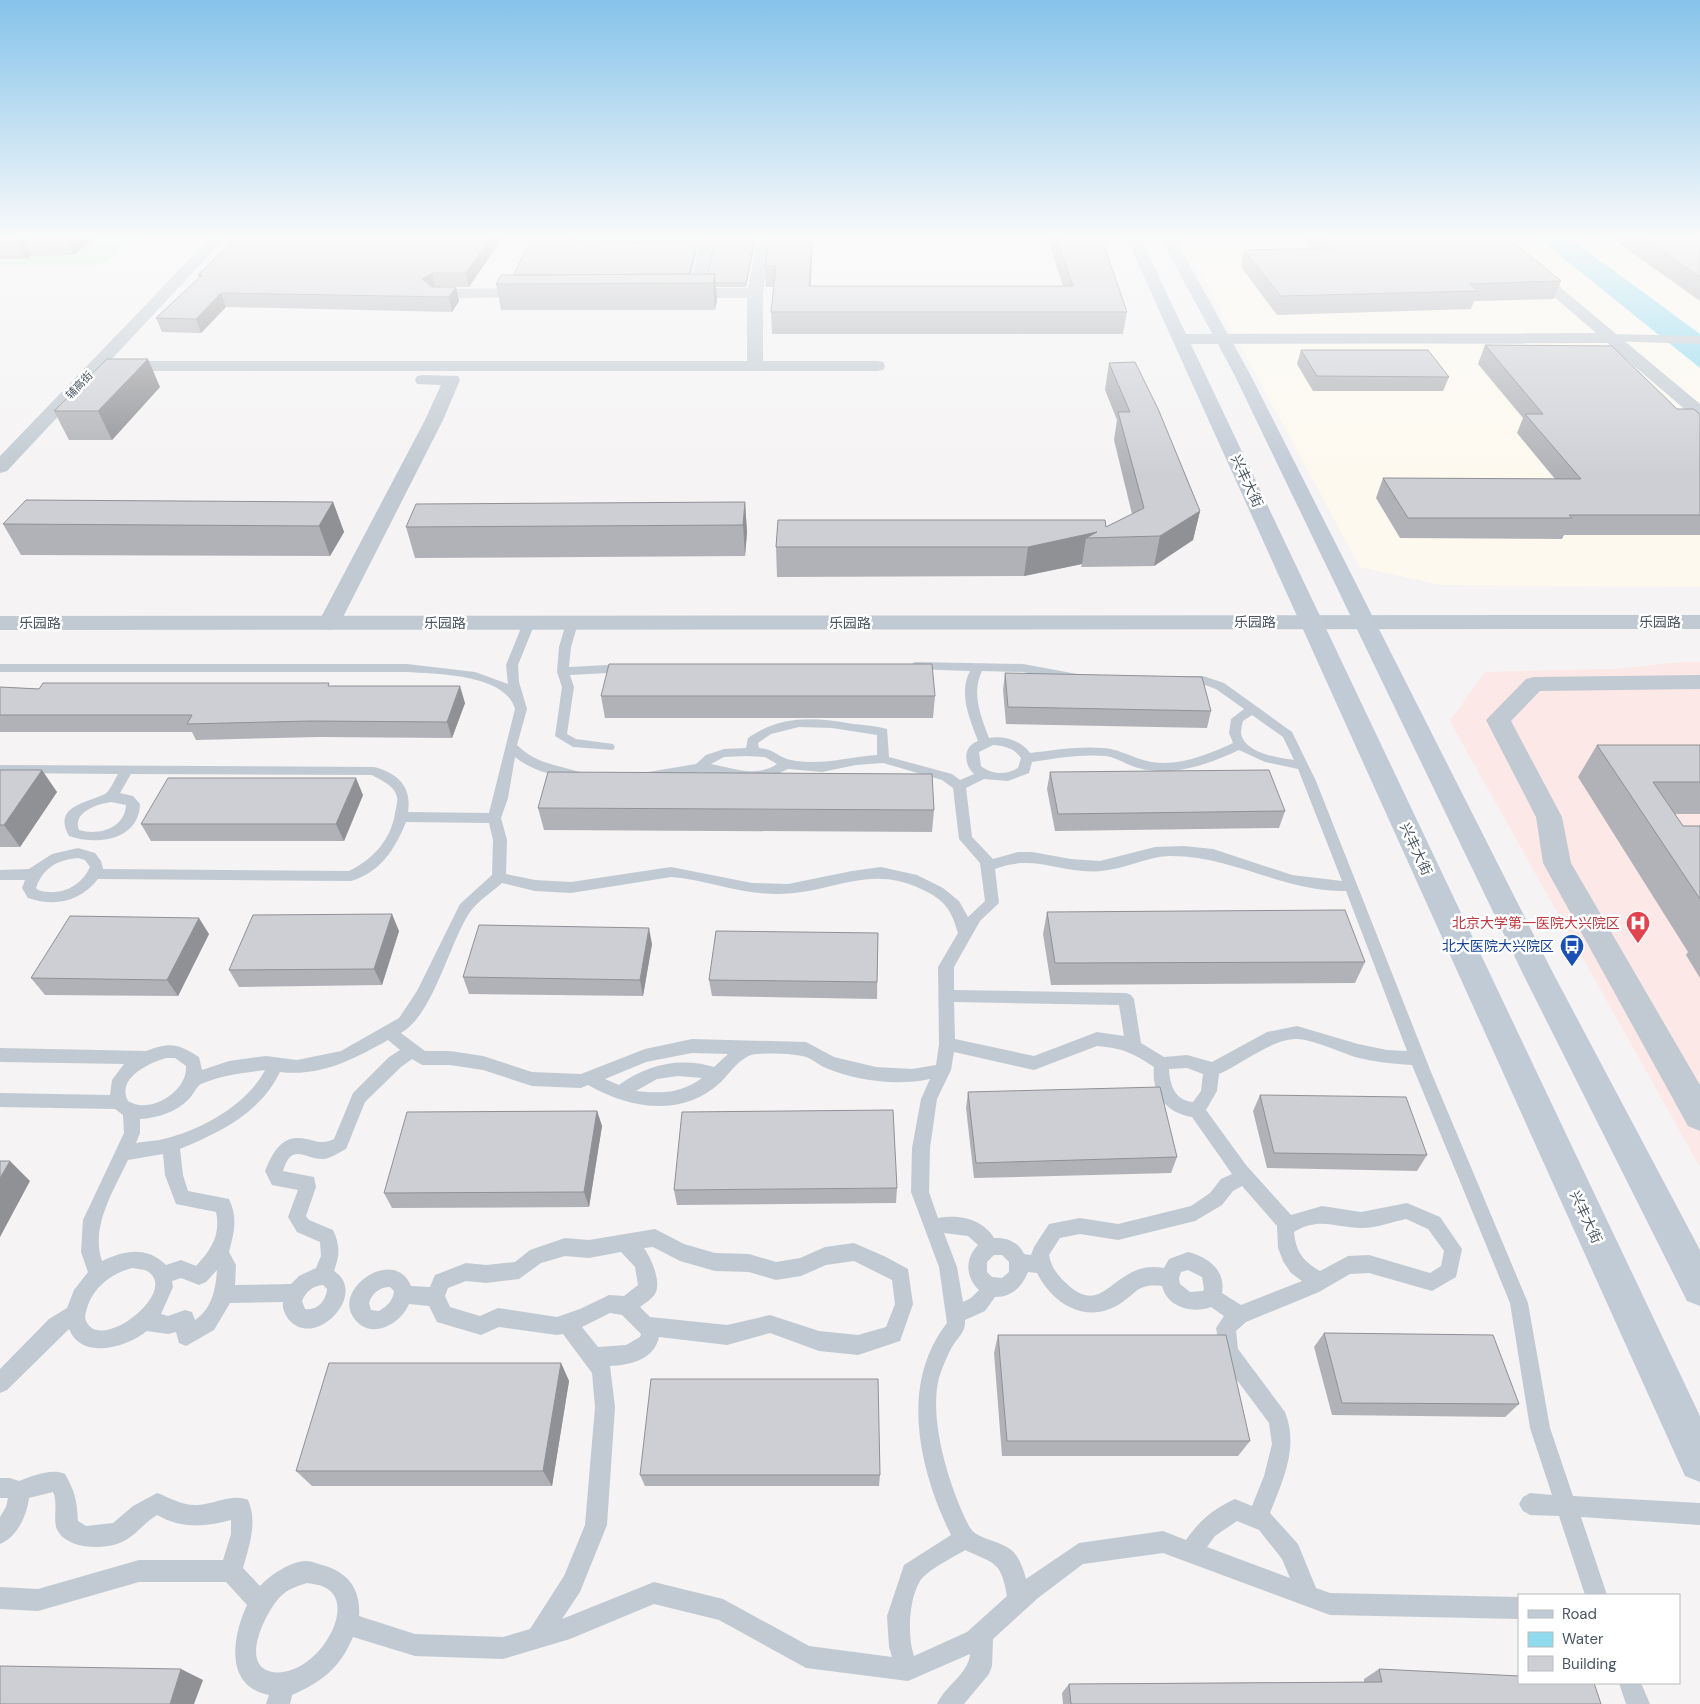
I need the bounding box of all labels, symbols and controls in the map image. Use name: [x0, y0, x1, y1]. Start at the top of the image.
street label: 辅高街: [63, 368, 95, 402]
street label: 兴丰大街: [1227, 452, 1267, 510]
street label: 乐园路: [1234, 613, 1276, 631]
street label: 乐园路: [1639, 613, 1681, 631]
street label: 乐园路: [19, 614, 61, 632]
street label: 乐园路: [424, 614, 466, 632]
street label: 乐园路: [829, 614, 871, 632]
street label: 兴丰大街: [1396, 820, 1436, 878]
hospital icon: 北京大学第一医院大兴院区: [1625, 910, 1651, 944]
place label: 北京大学第一医院大兴院区: [1452, 914, 1620, 932]
bus stop icon: 北大医院大兴院区: [1559, 933, 1585, 967]
place label: 北大医院大兴院区: [1442, 937, 1554, 955]
street label: 兴丰大街: [1566, 1188, 1606, 1246]
legend: [1518, 1594, 1680, 1684]
text: Road: [1562, 1604, 1597, 1624]
text: Water: [1562, 1629, 1604, 1649]
text: Building: [1562, 1654, 1617, 1674]

